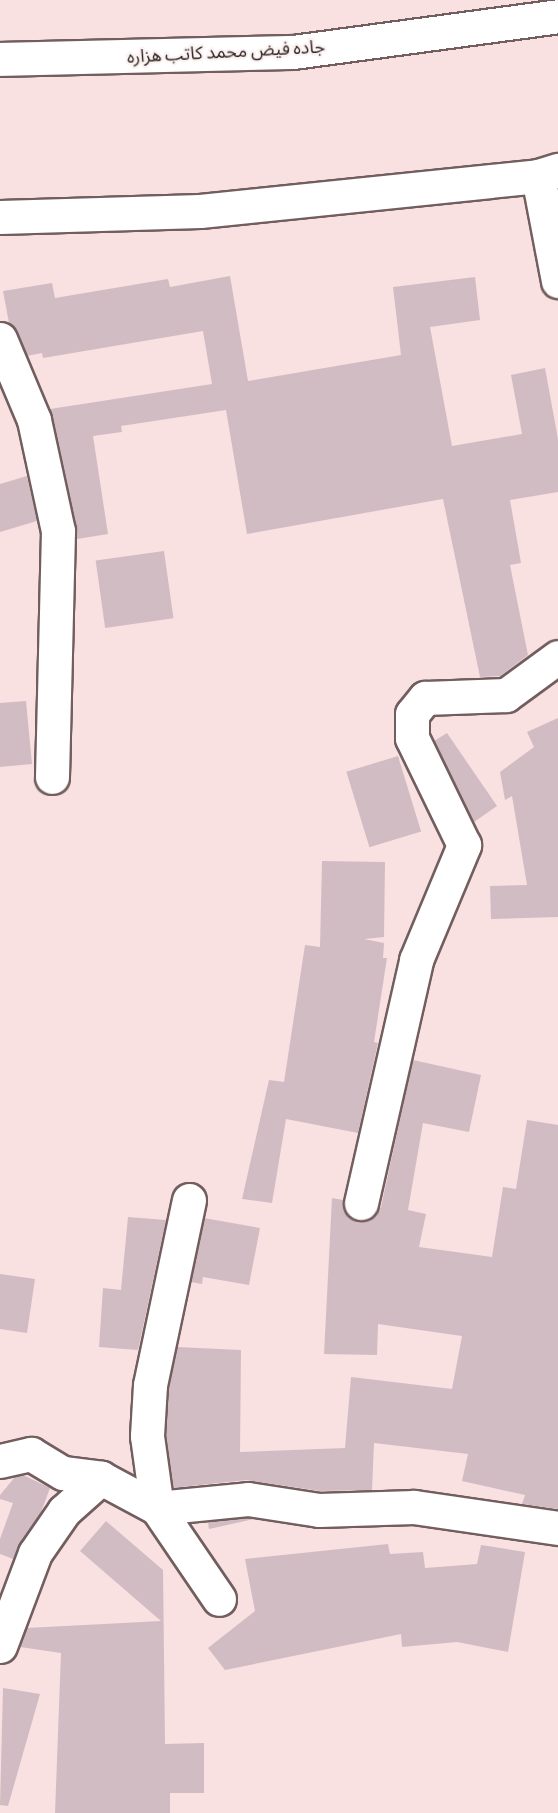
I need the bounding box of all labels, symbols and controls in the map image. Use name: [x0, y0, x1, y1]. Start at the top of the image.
street label: جاده فیض محمد کاتب هزاره: [126, 35, 326, 67]

